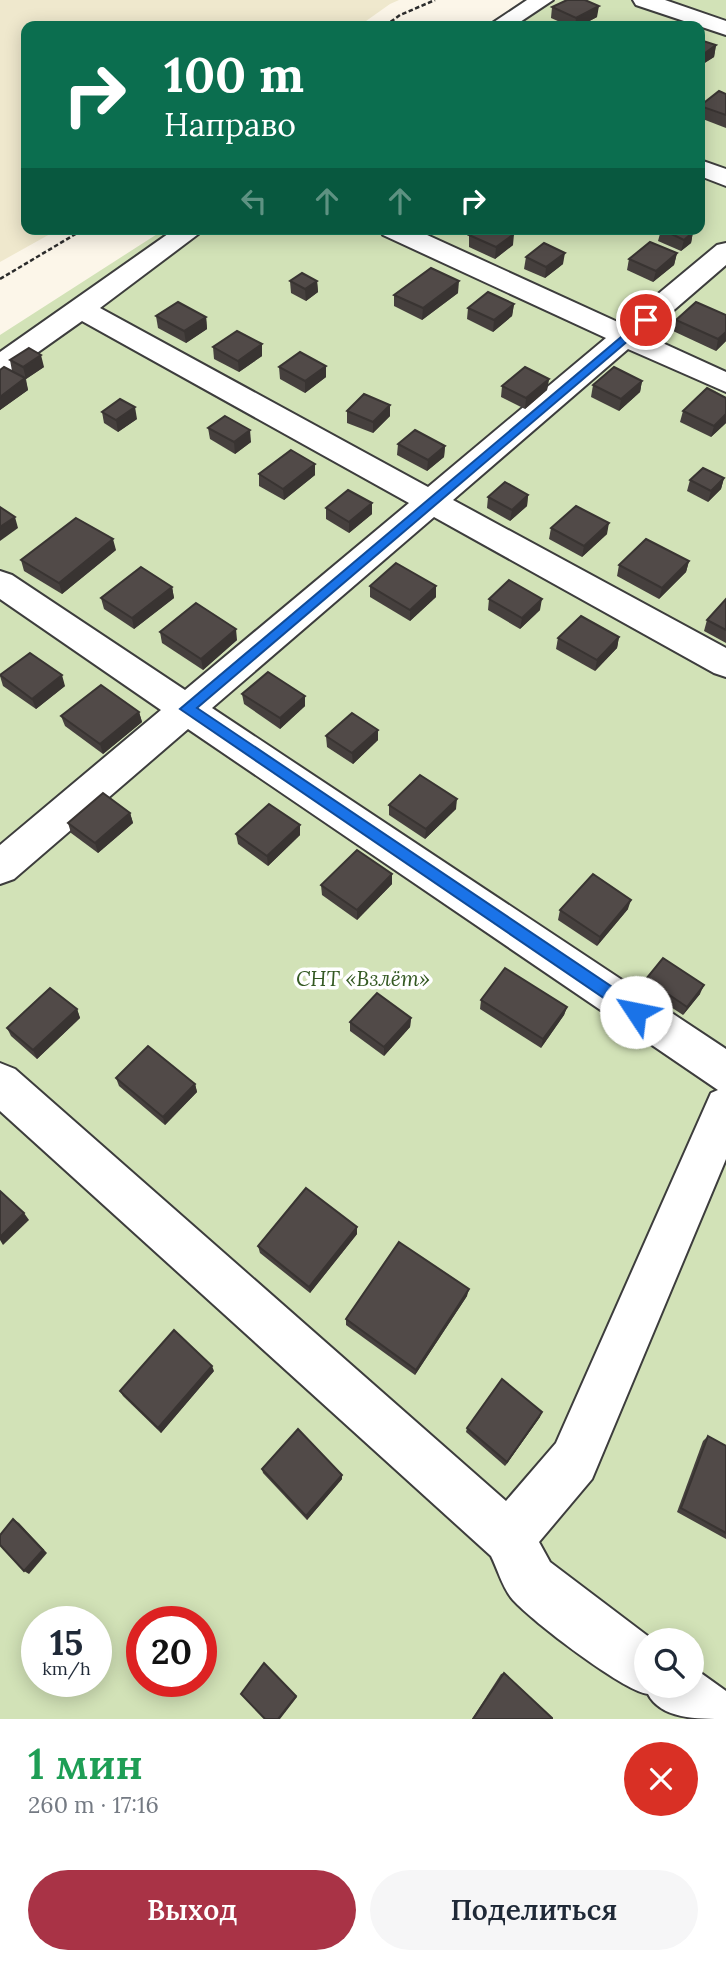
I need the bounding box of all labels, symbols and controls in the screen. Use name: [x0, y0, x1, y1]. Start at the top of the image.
text: 100 m: [164, 43, 304, 105]
icon: right: [49, 49, 140, 140]
text: Направо: [164, 104, 296, 145]
icon: left: [235, 182, 273, 220]
icon: ahead: [308, 182, 346, 220]
icon: ahead: [381, 182, 419, 220]
icon: right: [454, 182, 492, 220]
pin: [616, 290, 676, 350]
icon: arrive: [627, 301, 665, 339]
park label: СНТ «Взлёт»: [296, 965, 430, 992]
position arrow: [599, 975, 673, 1049]
speed limit sign: 20: [126, 1606, 217, 1697]
text: 15: [50, 1620, 83, 1665]
map controls: [634, 1628, 704, 1698]
button: search: [634, 1628, 704, 1698]
text: km/h: [42, 1657, 91, 1680]
text: 1 мин: [28, 1737, 143, 1791]
button: close: [624, 1742, 698, 1816]
text: 260 m · 17:16: [28, 1790, 159, 1819]
button: Выход: [28, 1870, 356, 1950]
button: Поделиться: [370, 1870, 698, 1950]

